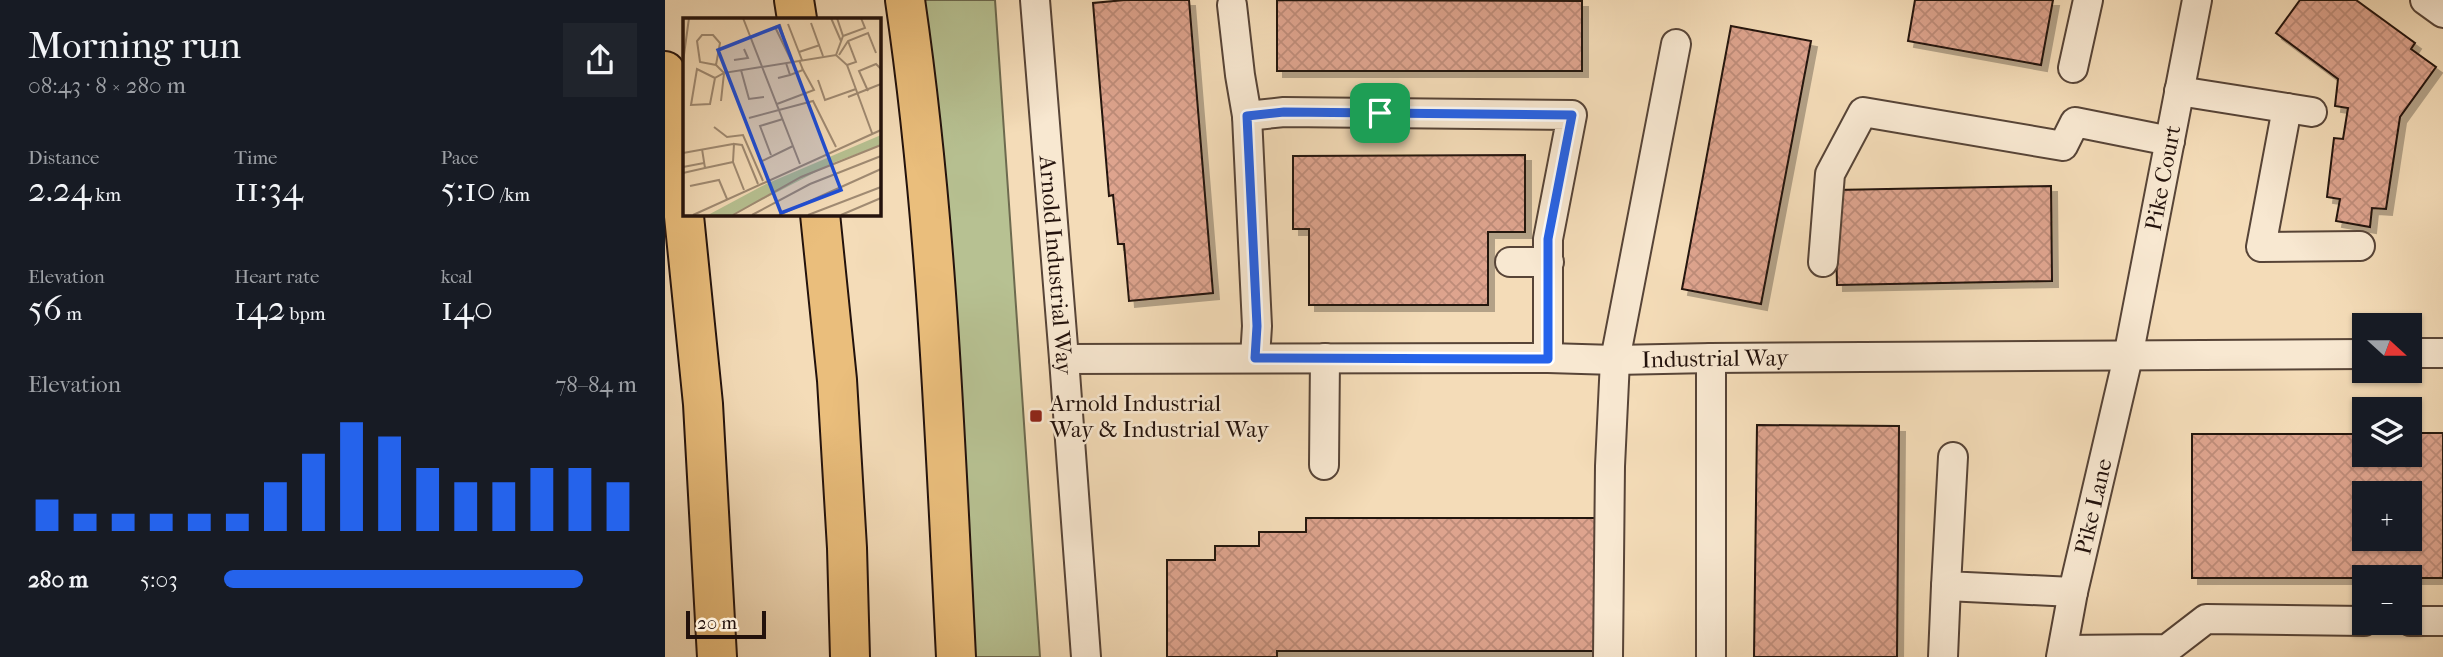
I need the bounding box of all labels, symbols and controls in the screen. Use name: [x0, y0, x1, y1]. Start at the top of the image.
inset map: [683, 18, 880, 215]
text: Morning run: [28, 23, 241, 68]
button: share: [563, 23, 637, 97]
text: 08:43 · 8 × 280 m: [28, 72, 186, 99]
pin: [1350, 83, 1410, 143]
icon: arrive: [1361, 94, 1399, 132]
street label: Pike Court: [2140, 123, 2187, 233]
text: Distance: [28, 147, 99, 169]
text: Time: [234, 147, 278, 169]
text: Pace: [441, 147, 479, 169]
street label: Arnold Industrial Way: [1034, 154, 1078, 376]
text: 2.24: [28, 169, 91, 210]
text: 11:34: [234, 169, 303, 210]
text: 5:10: [441, 169, 496, 210]
text: km: [91, 184, 121, 206]
text: /km: [496, 184, 530, 206]
text: Elevation: [28, 266, 105, 288]
text: Heart rate: [234, 266, 319, 288]
text: kcal: [441, 266, 473, 288]
text: 56: [28, 288, 62, 329]
text: 142: [234, 288, 285, 329]
text: 140: [441, 288, 493, 329]
text: m: [62, 303, 82, 325]
text: bpm: [285, 303, 326, 325]
north arrow: [2352, 313, 2422, 383]
map controls: [2352, 313, 2422, 635]
street label: Industrial Way: [1641, 345, 1789, 373]
text: Elevation: [28, 371, 121, 398]
text: 78–84 m: [555, 371, 637, 398]
place label: Arnold Industrial Way & Industrial Way: [1049, 390, 1269, 443]
button: layers: [2352, 397, 2422, 467]
marker: Arnold Industrial Way & Industrial Way: [1028, 408, 1044, 424]
street label: Pike Lane: [2069, 456, 2118, 557]
button: +: [2352, 481, 2422, 551]
button: −: [2352, 565, 2422, 635]
text: 280 m: [28, 566, 88, 593]
text: 5:03: [140, 566, 178, 593]
scale bar: [686, 608, 767, 640]
text: 20 m: [697, 612, 737, 634]

